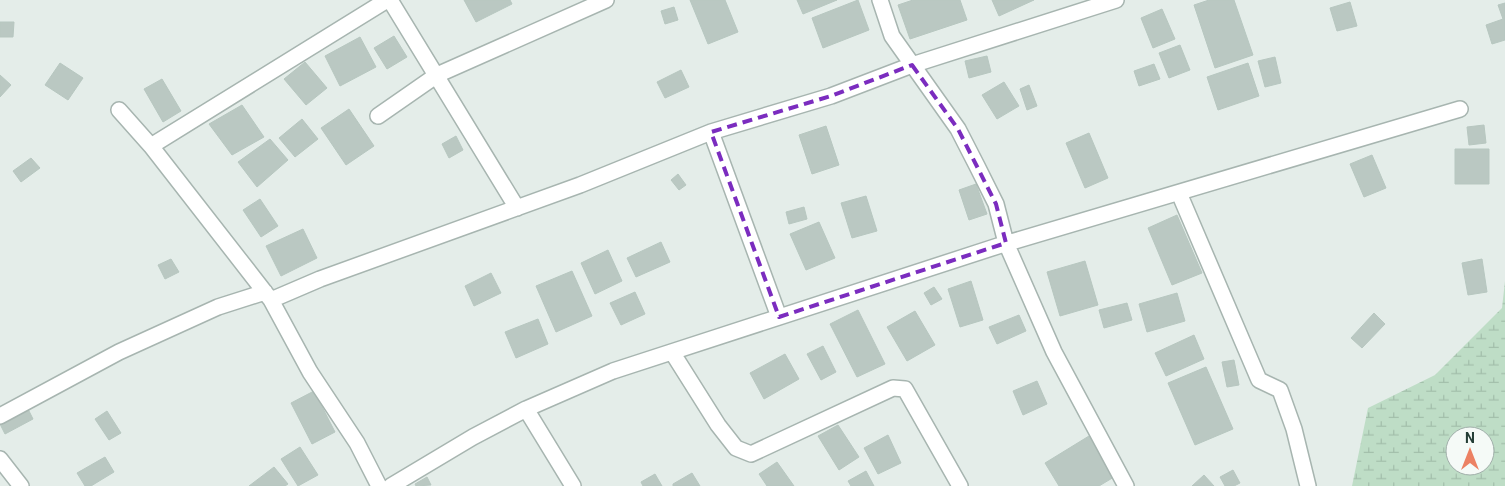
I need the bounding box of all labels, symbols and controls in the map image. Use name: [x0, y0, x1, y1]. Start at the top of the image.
north arrow: [1445, 426, 1495, 476]
text: N: [1465, 430, 1475, 446]

